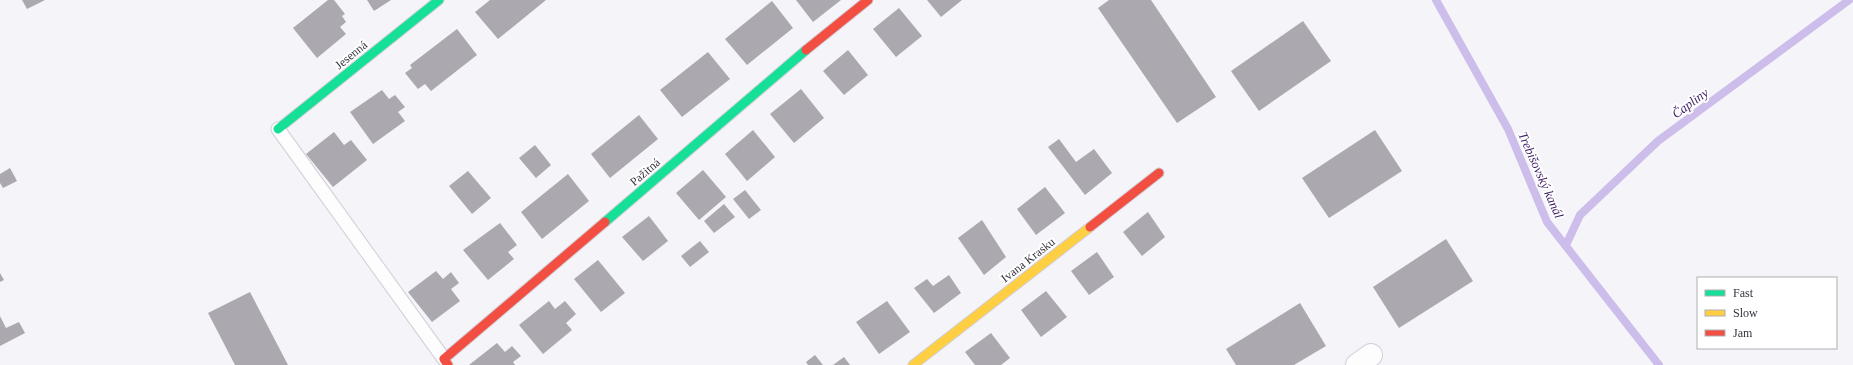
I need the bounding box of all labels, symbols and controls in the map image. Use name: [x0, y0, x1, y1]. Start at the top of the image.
street label: Jesenná: [332, 37, 370, 72]
water label: Čapliny: [1669, 85, 1711, 121]
water label: Trebišovský kanál: [1515, 129, 1567, 221]
street label: Pažitná: [627, 155, 663, 189]
street label: Ivana Krasku: [998, 235, 1058, 285]
legend: [1697, 277, 1837, 349]
text: Fast: [1733, 286, 1754, 300]
text: Slow: [1733, 306, 1758, 320]
text: Jam: [1733, 326, 1753, 340]

